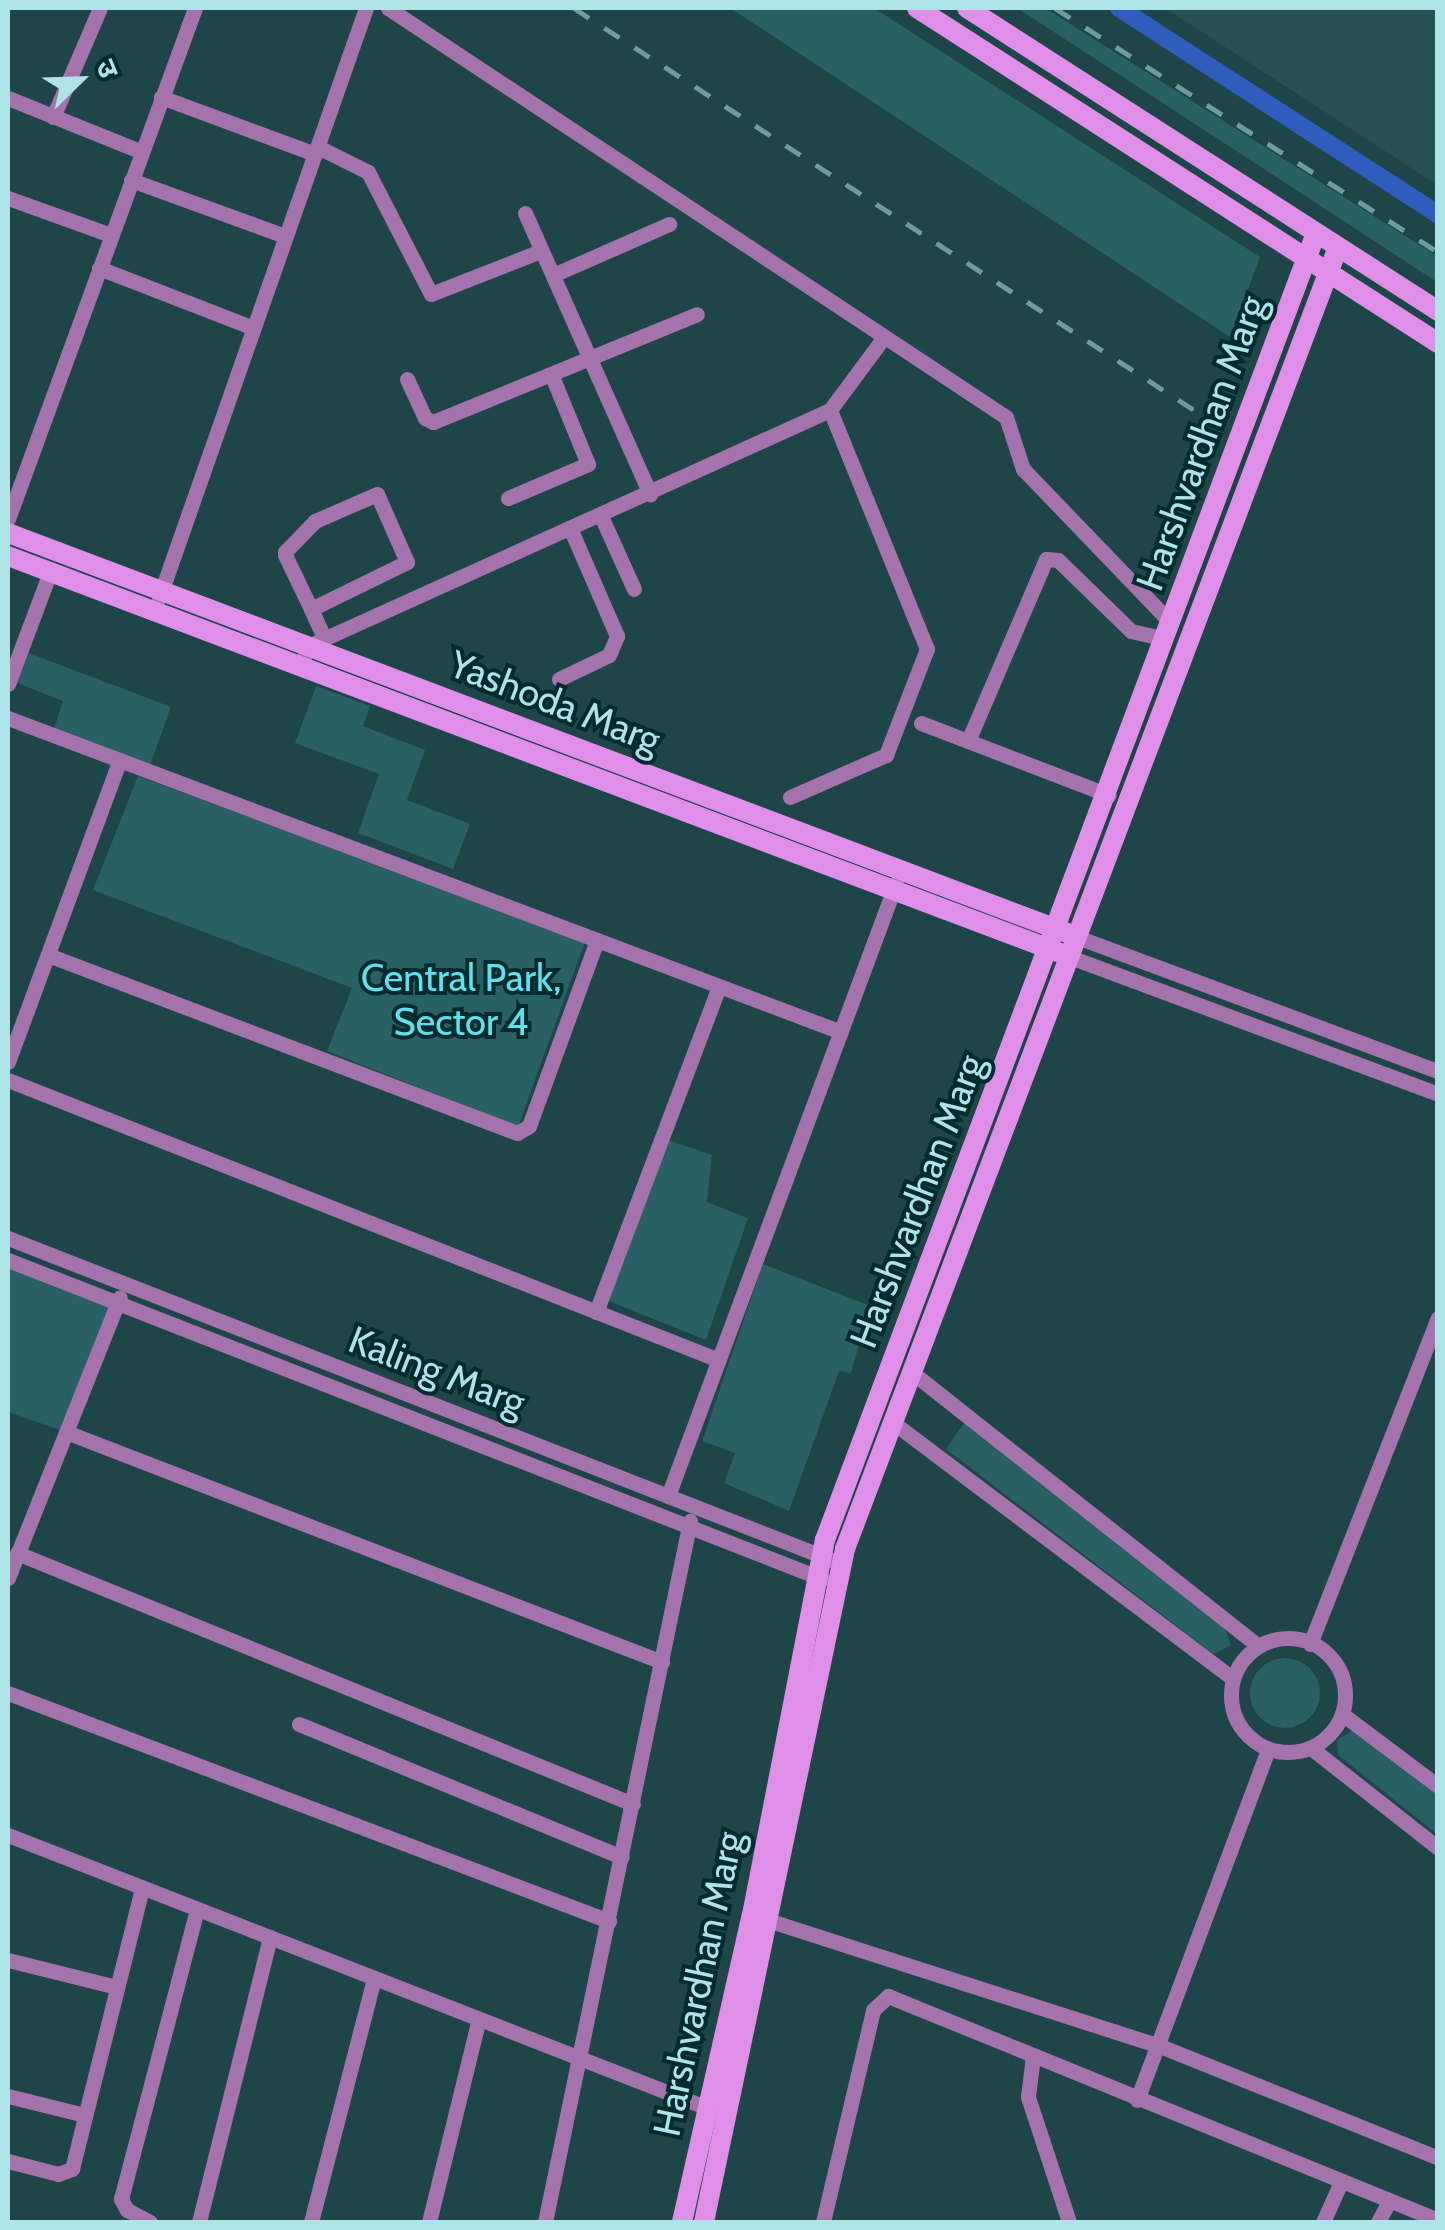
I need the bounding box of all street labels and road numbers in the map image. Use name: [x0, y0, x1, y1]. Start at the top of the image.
street label: Harshvardhan Marg: [1127, 290, 1275, 596]
street label: Yashoda Marg: [443, 641, 667, 763]
street label: Harshvardhan Marg: [840, 1048, 994, 1354]
street label: Kaling Marg: [342, 1317, 532, 1425]
street label: Harshvardhan Marg: [643, 1828, 753, 2140]

